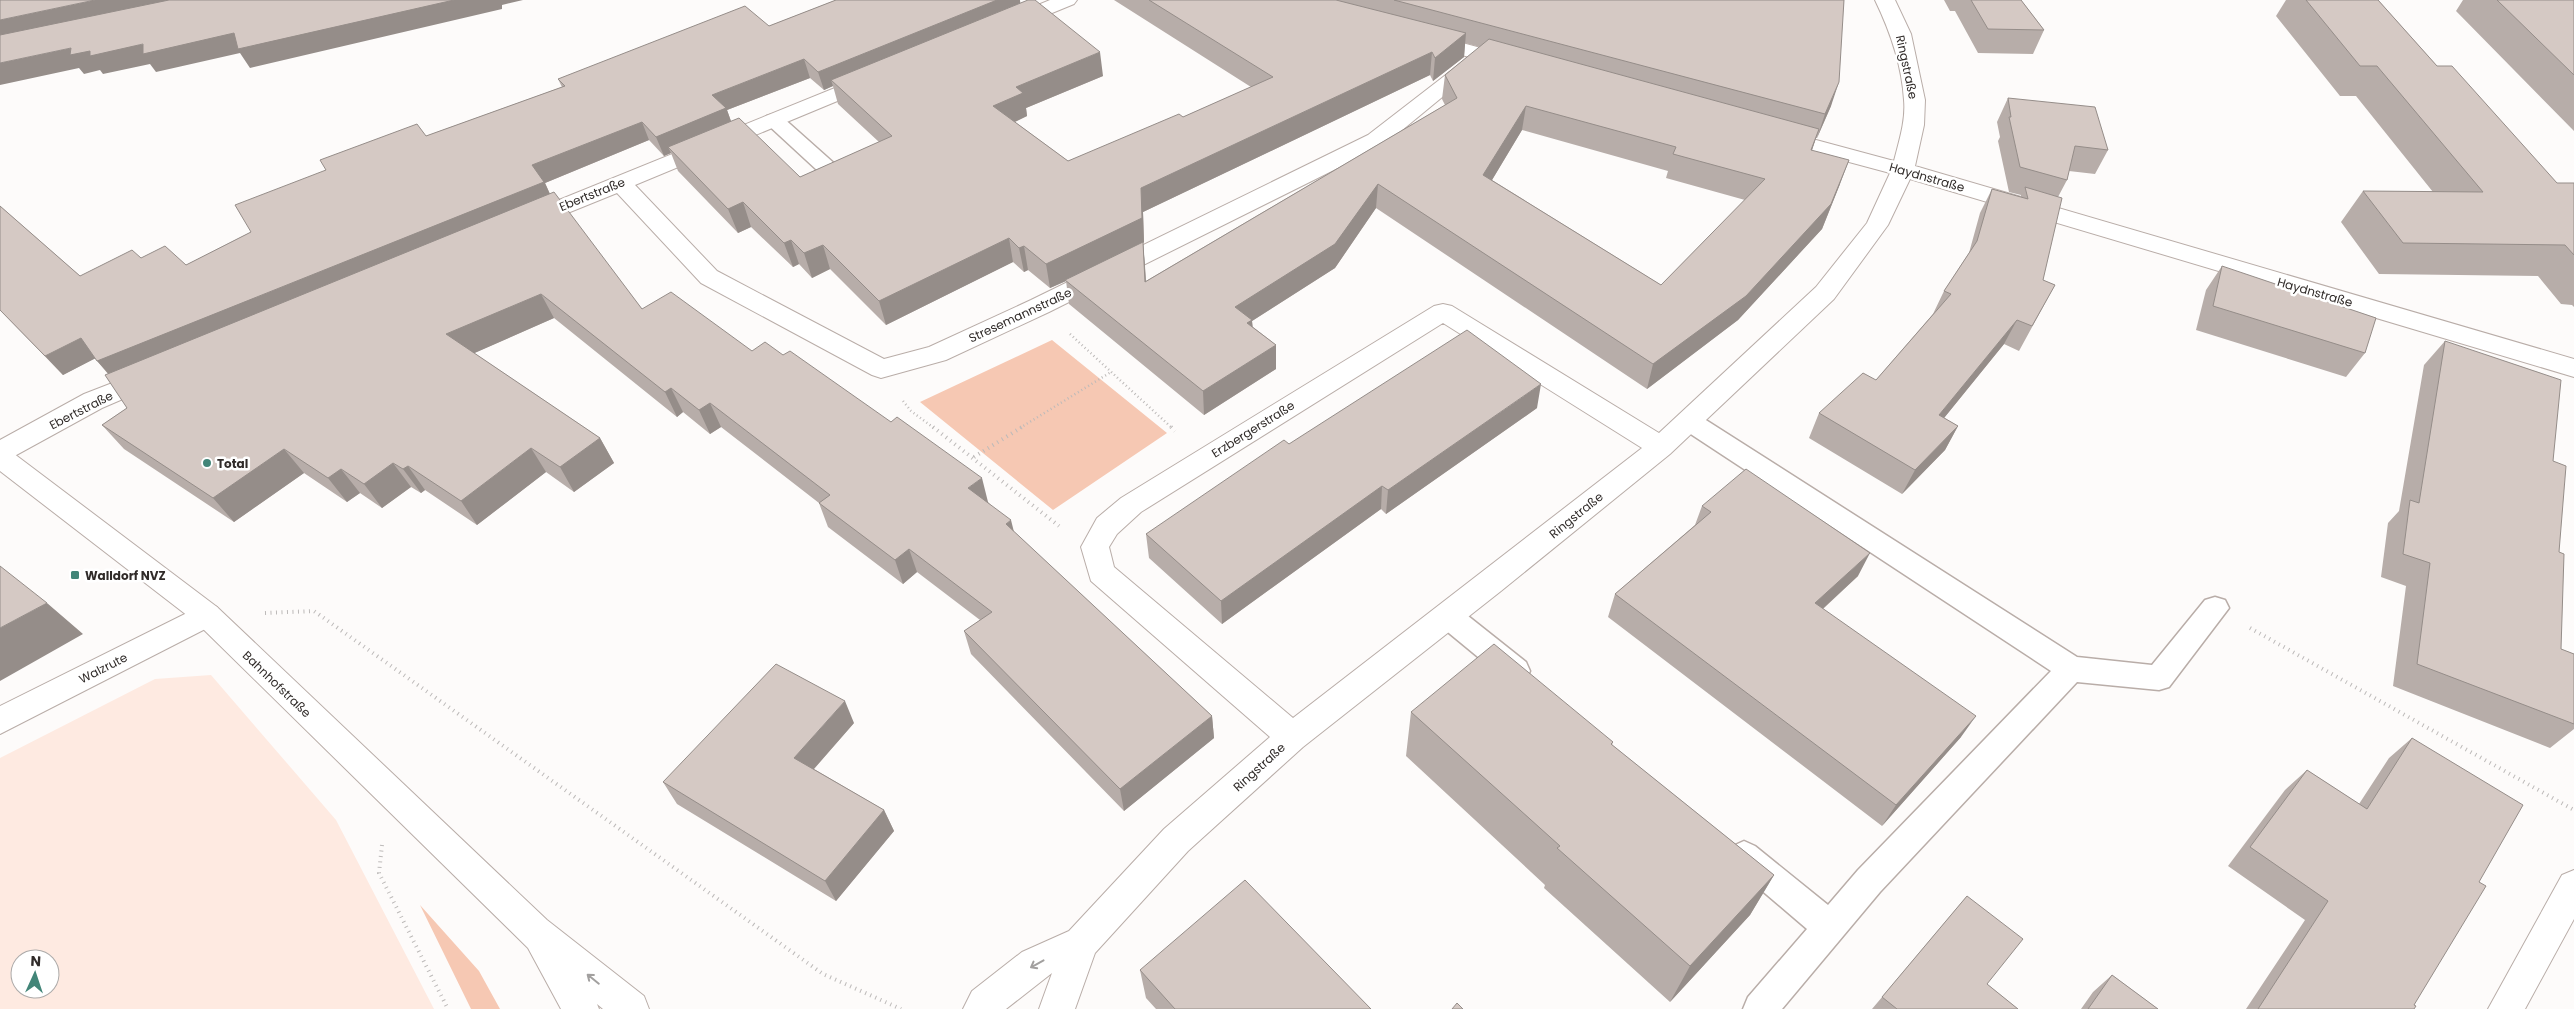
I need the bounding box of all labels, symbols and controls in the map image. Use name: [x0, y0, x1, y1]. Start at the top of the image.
street label: Ringstraße: [1892, 34, 1922, 100]
street label: Haydnstraße: [1887, 158, 1967, 196]
street label: Ebertstraße: [557, 173, 627, 215]
street label: Haydnstraße: [2275, 273, 2355, 311]
street label: Stresemannstraße: [966, 284, 1074, 346]
street label: Ebertstraße: [46, 387, 116, 433]
street label: Erzbergerstraße: [1208, 397, 1298, 461]
place label: Total: [217, 455, 248, 472]
marker: Total: [201, 457, 213, 469]
street label: Ringstraße: [1545, 488, 1607, 542]
place label: Walldorf NVZ: [85, 567, 166, 584]
marker: Walldorf NVZ: [69, 569, 81, 581]
street label: Bahnhofstraße: [239, 647, 315, 721]
street label: Walzrute: [76, 649, 130, 687]
street label: Ringstraße: [1229, 739, 1289, 795]
north arrow: [10, 949, 60, 999]
text: N: [30, 951, 41, 971]
one-way arrow: [1030, 959, 1044, 969]
one-way arrow: [587, 973, 600, 984]

